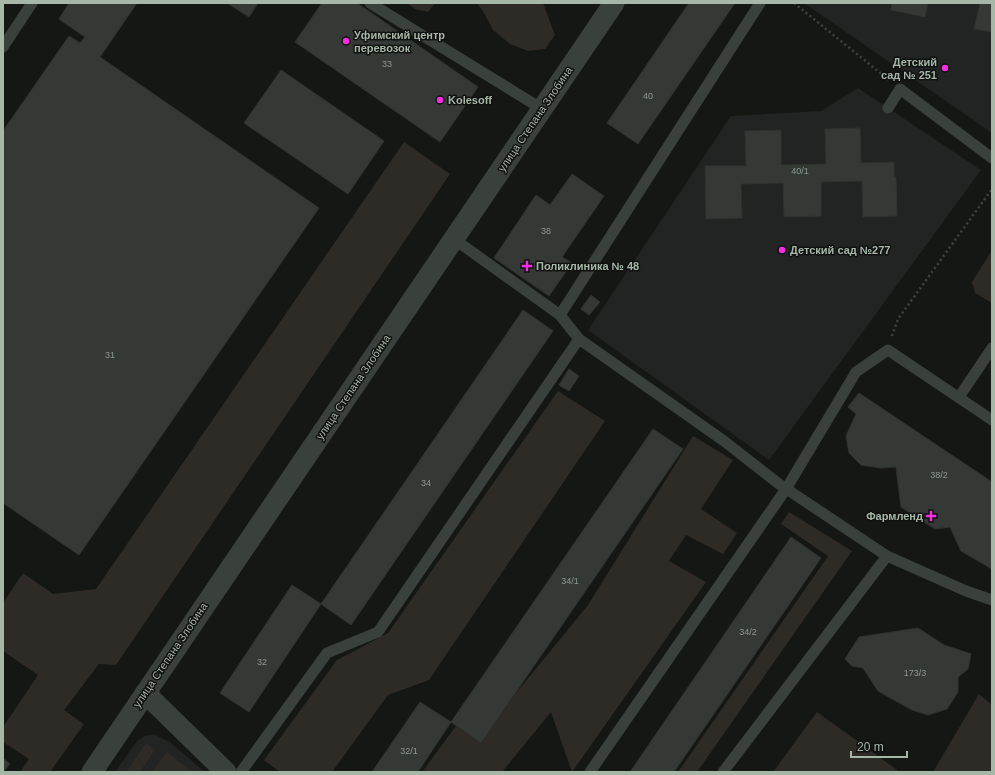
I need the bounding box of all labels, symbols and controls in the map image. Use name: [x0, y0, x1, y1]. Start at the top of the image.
place label: Уфимский центр перевозок: [354, 29, 445, 54]
marker: Уфимский центр перевозок: [341, 36, 351, 46]
place label: Детский сад № 251: [881, 56, 937, 81]
house number: 33: [382, 59, 392, 69]
marker: Детский сад № 251: [940, 63, 950, 73]
street label: улица Степана Злобина: [495, 64, 575, 174]
house number: 40: [643, 91, 653, 101]
place label: Kolesoff: [448, 94, 492, 106]
marker: Kolesoff: [435, 95, 445, 105]
house number: 40/1: [791, 166, 809, 176]
house number: 38: [541, 226, 551, 236]
place label: Детский сад №277: [790, 244, 890, 256]
marker: Детский сад №277: [777, 245, 787, 255]
marker: Поликлиника № 48: [521, 260, 533, 272]
place label: Поликлиника № 48: [536, 260, 639, 272]
street label: улица Степана Злобина: [313, 332, 393, 442]
house number: 31: [105, 350, 115, 360]
house number: 38/2: [930, 470, 948, 480]
house number: 34: [421, 478, 431, 488]
place label: Фармленд: [866, 510, 923, 522]
marker: Фармленд: [926, 511, 936, 521]
house number: 34/1: [561, 576, 579, 586]
street label: улица Степана Злобина: [130, 600, 210, 710]
house number: 34/2: [739, 627, 757, 637]
house number: 32: [257, 657, 267, 667]
house number: 173/3: [904, 668, 926, 678]
scale bar: [851, 733, 907, 759]
text: 20 m: [857, 740, 884, 754]
house number: 32/1: [400, 746, 418, 756]

